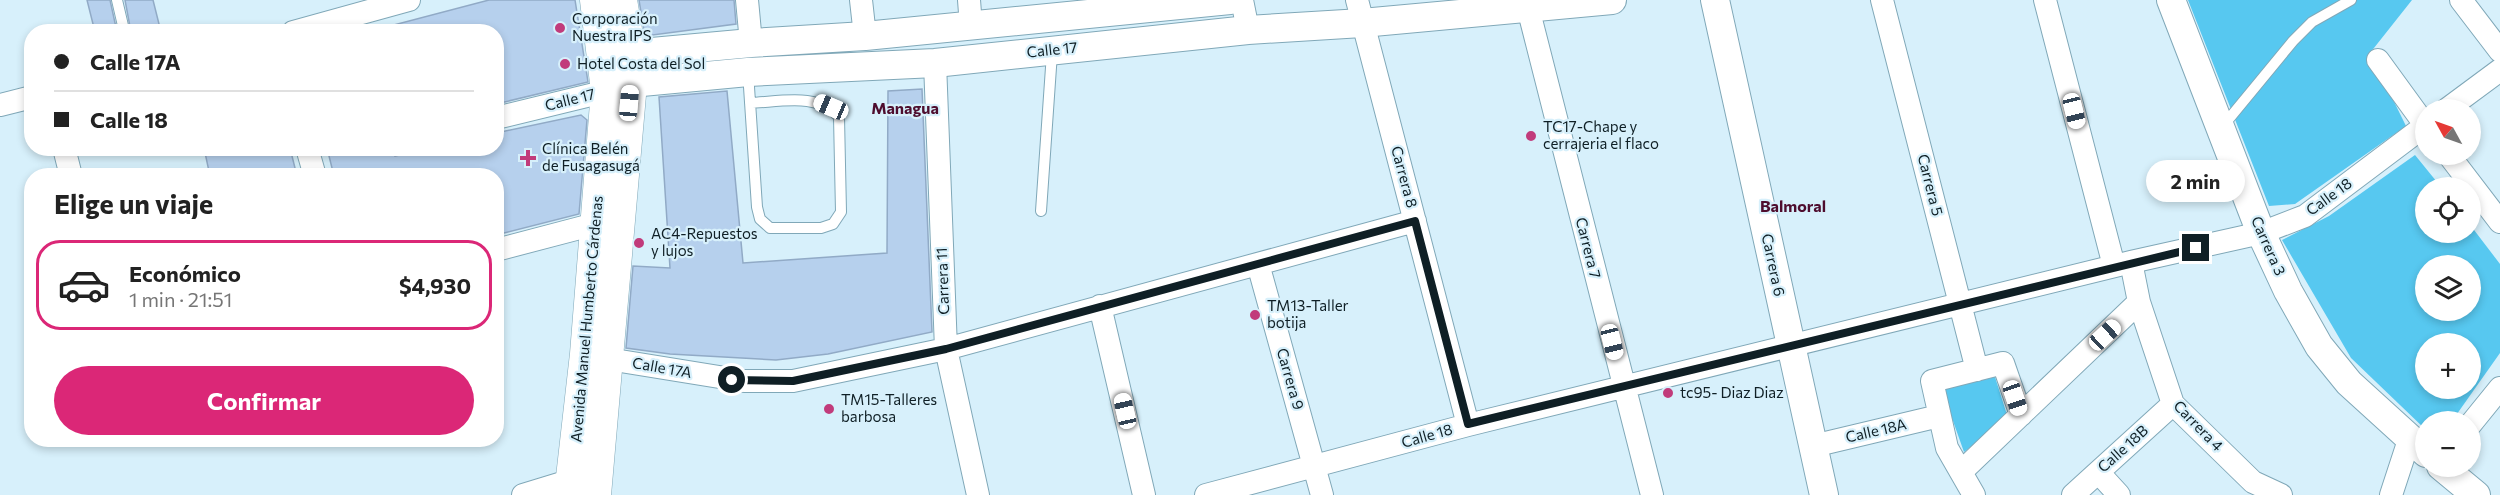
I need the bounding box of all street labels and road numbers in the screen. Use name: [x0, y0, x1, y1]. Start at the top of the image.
street label: Calle 17: [1026, 37, 1078, 61]
street label: Calle 17: [543, 84, 597, 114]
street label: Carrera 8: [1388, 144, 1422, 210]
street label: Carrera 5: [1915, 152, 1947, 217]
street label: Calle 18: [2302, 174, 2355, 219]
street label: Avenida Manuel Humberto Cárdenas: [566, 195, 606, 443]
street label: Carrera 3: [2248, 213, 2290, 278]
street label: Carrera 7: [1573, 215, 1605, 280]
street label: Carrera 6: [1759, 232, 1789, 298]
street label: Carrera 11: [932, 247, 952, 315]
street label: Carrera 9: [1274, 346, 1308, 412]
street label: Calle 17A: [631, 353, 693, 381]
street label: Carrera 4: [2170, 396, 2227, 454]
street label: Calle 18A: [1844, 414, 1908, 446]
street label: Calle 18: [1399, 419, 1454, 451]
street label: Calle 18B: [2093, 421, 2152, 476]

